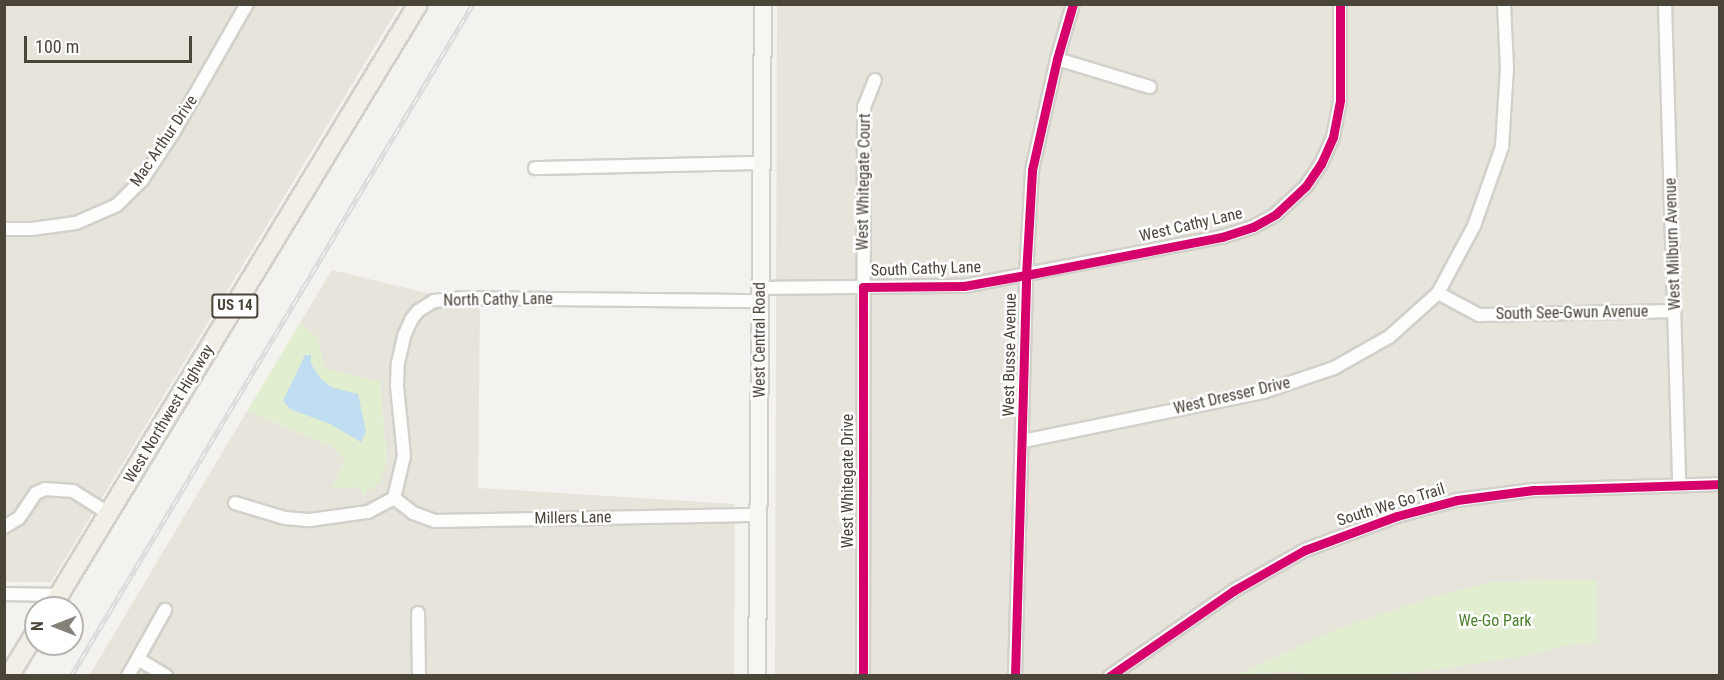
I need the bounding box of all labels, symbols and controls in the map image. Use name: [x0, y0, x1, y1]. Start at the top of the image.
scale bar: [27, 24, 195, 62]
text: 100 m: [35, 36, 79, 57]
street label: Mac Arthur Drive: [126, 92, 202, 190]
street label: West Whitegate Court: [853, 113, 875, 251]
street label: West Milburn Avenue: [1661, 177, 1685, 311]
street label: West Cathy Lane: [1138, 204, 1244, 246]
street label: South Cathy Lane: [871, 257, 981, 281]
street label: West Central Road: [750, 282, 770, 398]
street label: North Cathy Lane: [443, 289, 553, 311]
street label: West Busse Avenue: [999, 293, 1021, 417]
road number: US 14: [211, 294, 259, 318]
street label: South See-Gwun Avenue: [1496, 302, 1648, 324]
street label: West Northwest Highway: [120, 341, 218, 487]
street label: West Dresser Drive: [1172, 373, 1292, 419]
street label: West Whitegate Drive: [838, 414, 858, 548]
street label: South We Go Trail: [1335, 479, 1447, 531]
street label: Millers Lane: [534, 508, 612, 528]
north arrow: [24, 596, 84, 656]
park label: We-Go Park: [1458, 611, 1532, 631]
text: N: [28, 621, 47, 631]

